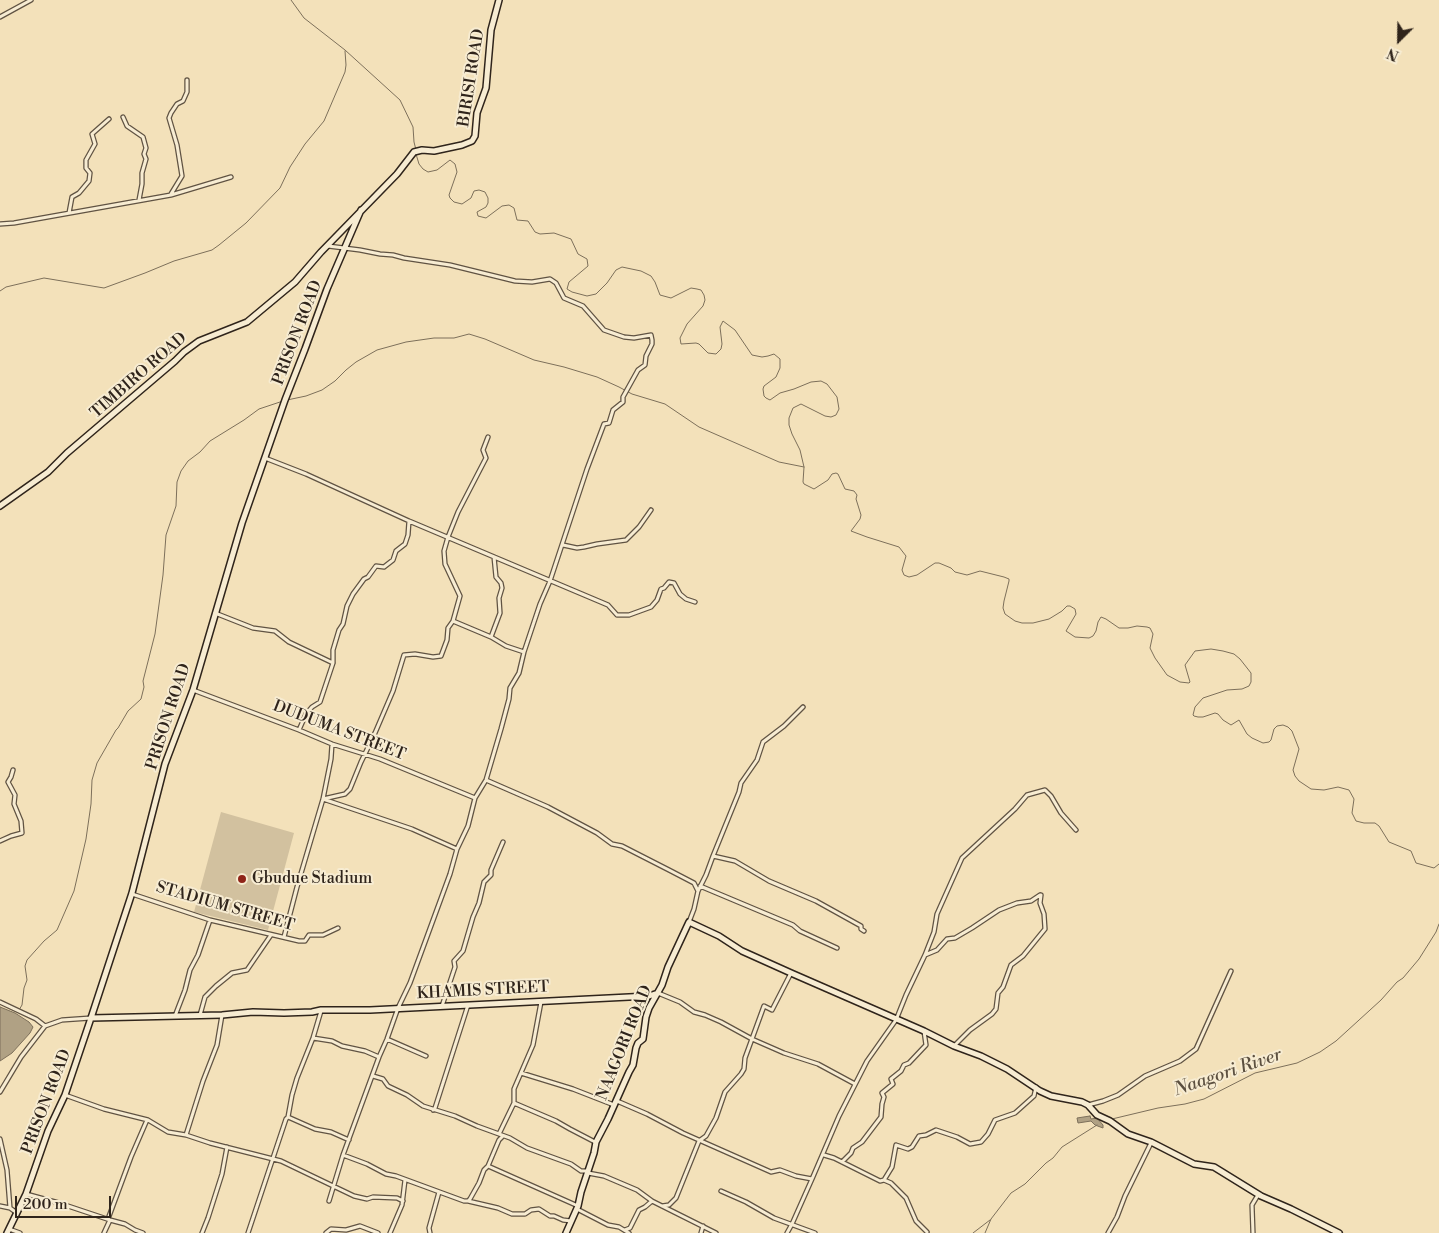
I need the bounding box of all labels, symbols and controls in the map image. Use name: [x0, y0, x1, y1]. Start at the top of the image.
north arrow: [1374, 15, 1424, 65]
street label: BIRISI ROAD: [455, 28, 489, 128]
text: N: [1385, 43, 1402, 64]
street label: PRISON ROAD: [269, 278, 327, 388]
street label: TIMBIRO ROAD: [87, 329, 191, 423]
street label: PRISON ROAD: [143, 661, 195, 773]
street label: DUDUMA STREET: [270, 697, 408, 765]
place label: Gbudue Stadium: [252, 869, 372, 889]
marker: Gbudue Stadium: [236, 873, 248, 885]
street label: STADIUM STREET: [154, 878, 296, 936]
street label: KHAMIS STREET: [416, 978, 550, 1004]
street label: NAAGORI ROAD: [593, 983, 657, 1103]
water label: Naagori River: [1171, 1044, 1285, 1102]
street label: PRISON ROAD: [18, 1047, 76, 1157]
scale bar: [18, 1186, 114, 1218]
text: 200 m: [23, 1195, 68, 1214]

